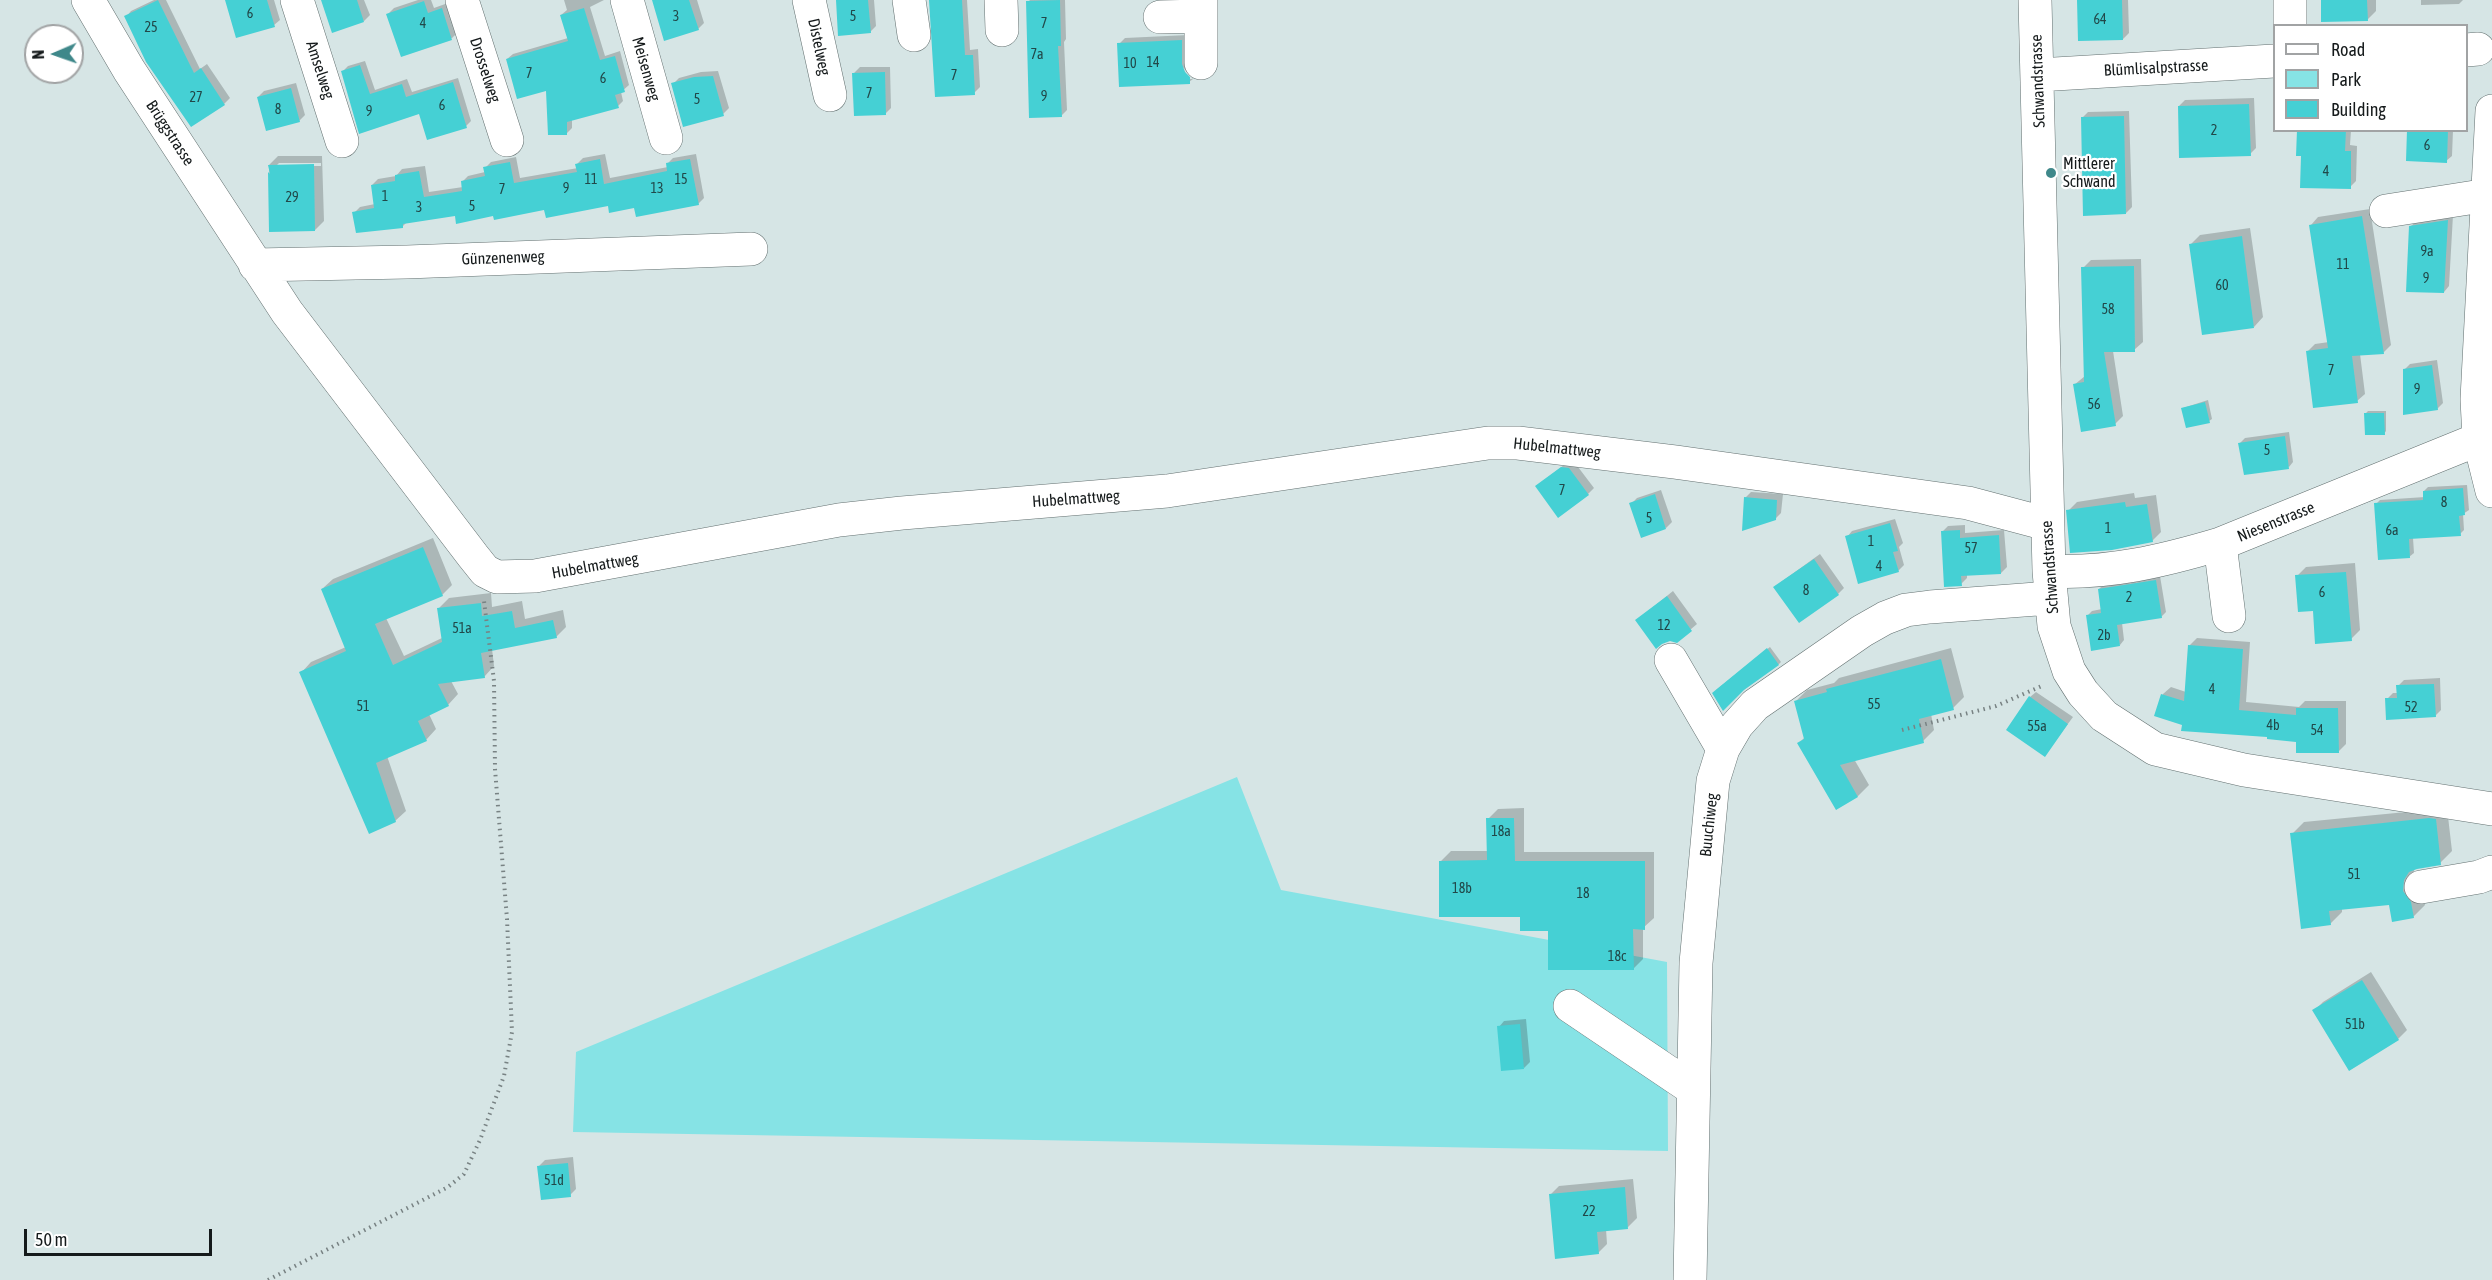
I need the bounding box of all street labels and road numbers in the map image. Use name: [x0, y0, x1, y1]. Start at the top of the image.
street label: Distelweg: [804, 17, 834, 77]
street label: Schwandstrasse: [2027, 34, 2049, 128]
street label: Drosselweg: [465, 35, 505, 105]
street label: Meisenweg: [628, 35, 664, 103]
street label: Amselweg: [302, 39, 338, 101]
street label: Blümlisalpstrasse: [2103, 56, 2209, 80]
street label: Brüggstrasse: [142, 97, 198, 169]
street label: Günzenenweg: [461, 247, 545, 269]
street label: Hubelmattweg: [1512, 434, 1602, 462]
street label: Hubelmattweg: [1032, 486, 1120, 512]
street label: Niesenstrasse: [2235, 498, 2317, 546]
street label: Schwandstrasse: [2037, 520, 2063, 614]
street label: Hubelmattweg: [550, 549, 640, 583]
street label: Buuchiweg: [1696, 792, 1722, 858]

